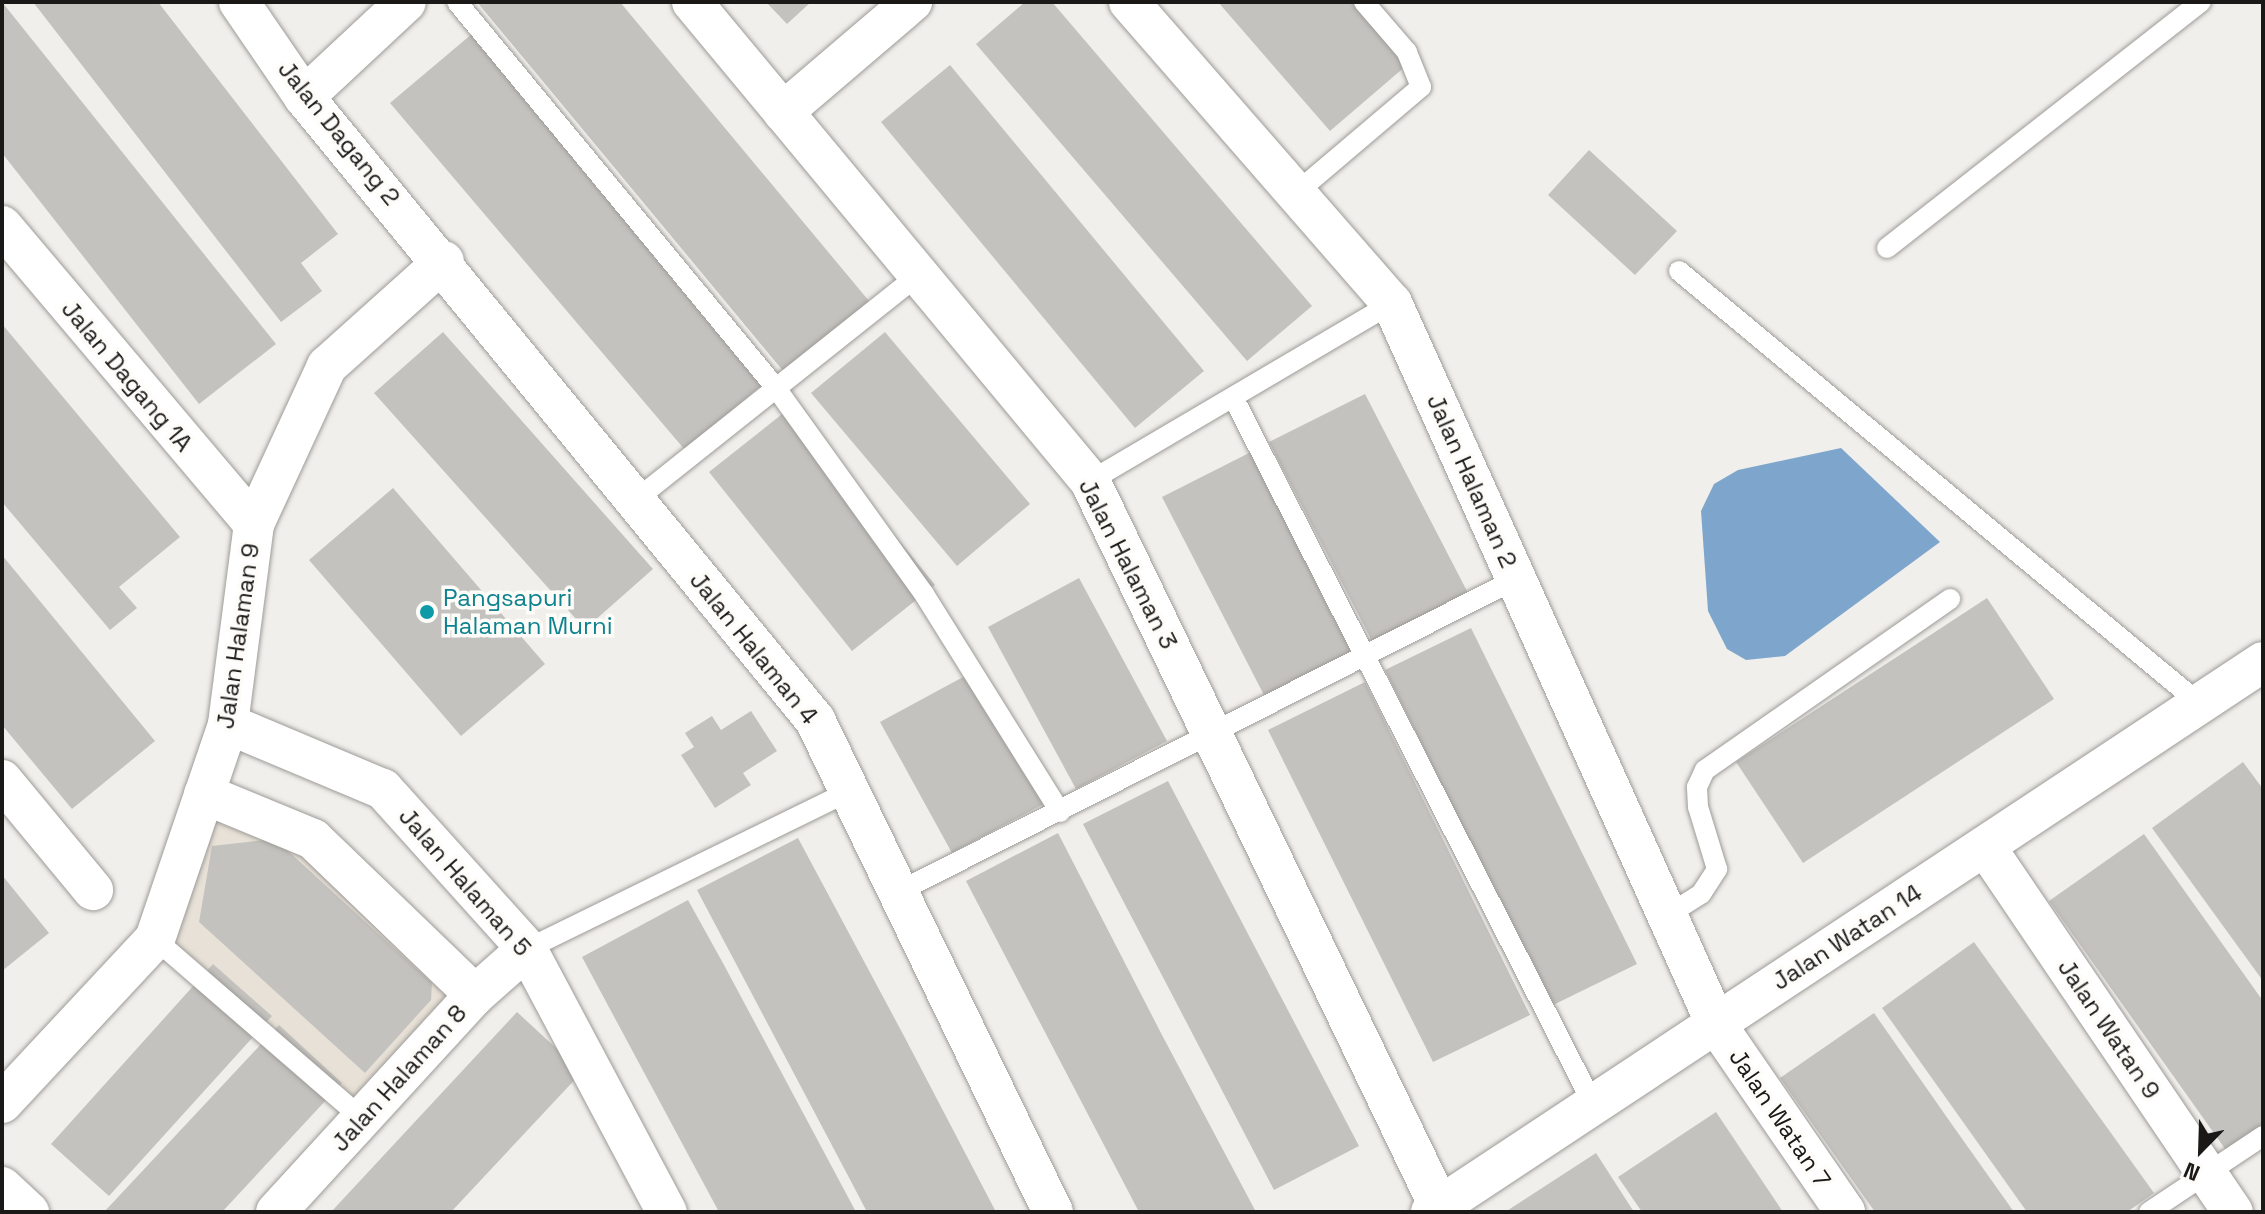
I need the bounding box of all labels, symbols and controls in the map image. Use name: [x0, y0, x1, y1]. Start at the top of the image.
street label: Jalan Dagang 2: [272, 55, 406, 211]
street label: Jalan Dagang 1A: [56, 295, 198, 457]
street label: Jalan Halaman 2: [1421, 390, 1523, 572]
street label: Jalan Halaman 3: [1073, 474, 1183, 654]
street label: Jalan Halaman 9: [211, 541, 265, 731]
street label: Jalan Halaman 4: [684, 566, 824, 730]
place label: Pangsapuri Halaman Murni: [443, 584, 613, 640]
marker: Pangsapuri Halaman Murni: [418, 603, 436, 621]
street label: Jalan Halaman 5: [393, 802, 537, 962]
street label: Jalan Watan 14: [1767, 878, 1927, 996]
street label: Jalan Watan 9: [2052, 954, 2166, 1104]
street label: Jalan Halaman 8: [326, 999, 472, 1157]
street label: Jalan Watan 7: [1723, 1043, 1837, 1193]
north arrow: [2161, 1110, 2241, 1190]
text: N: [2179, 1156, 2204, 1188]

